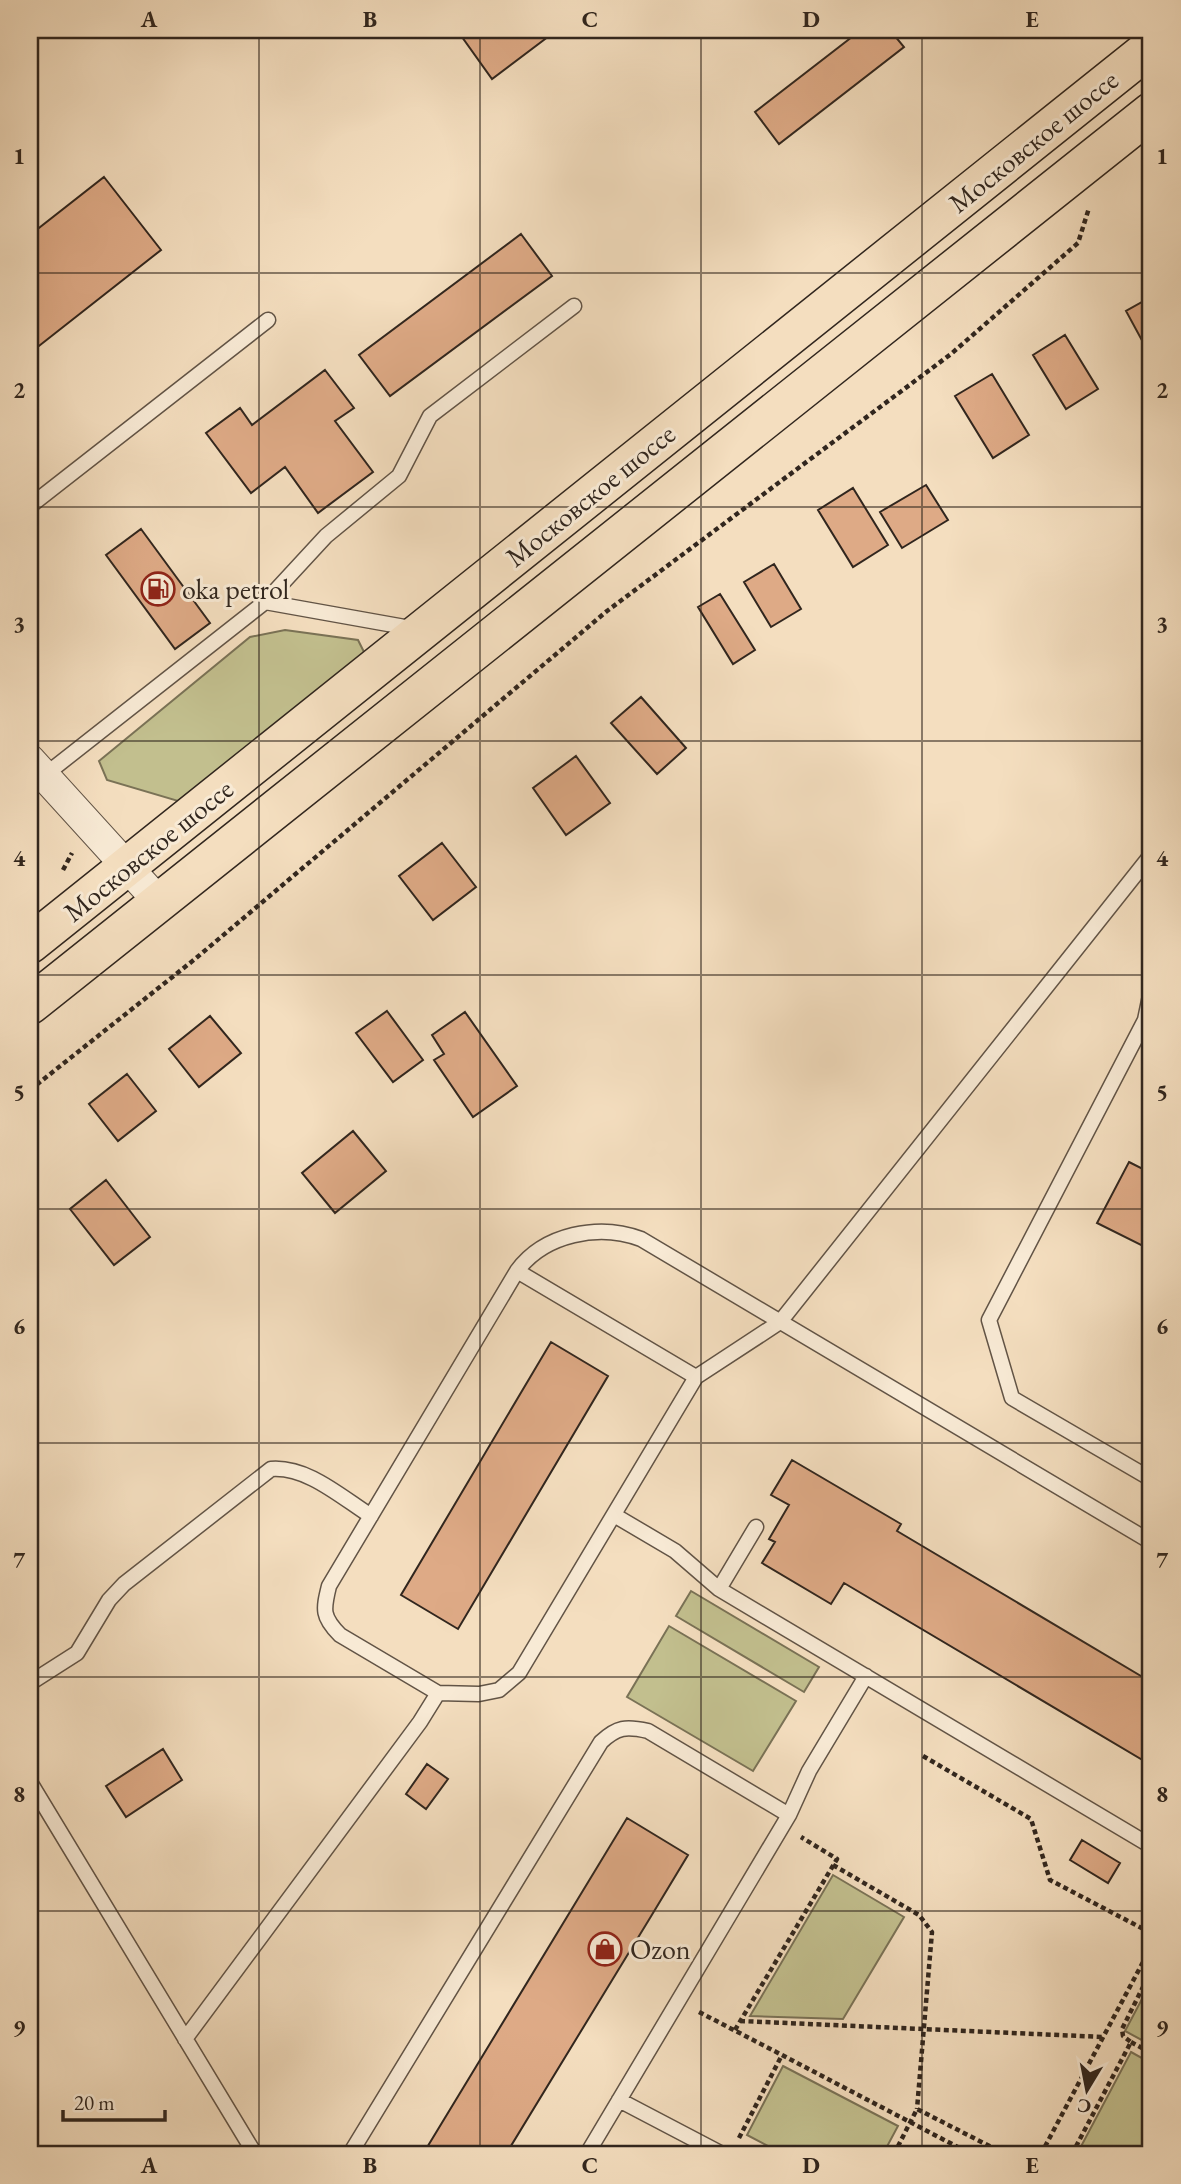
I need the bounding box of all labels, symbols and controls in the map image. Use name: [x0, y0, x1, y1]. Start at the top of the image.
text: A: [140, 4, 158, 34]
text: B: [363, 4, 377, 34]
text: C: [582, 4, 598, 34]
text: D: [802, 4, 820, 34]
text: E: [1025, 4, 1039, 34]
street label: Московское шоссе: [941, 61, 1125, 220]
text: 1: [13, 141, 25, 171]
text: 1: [1156, 141, 1168, 171]
text: 2: [13, 375, 25, 405]
text: 2: [1156, 375, 1168, 405]
street label: Московское шоссе: [498, 415, 682, 574]
fuel station icon: oka petrol: [139, 570, 177, 608]
place label: oka petrol: [182, 571, 289, 607]
text: 3: [13, 609, 25, 639]
text: 3: [1156, 609, 1168, 639]
street label: Московское шоссе: [56, 770, 240, 929]
text: 4: [13, 843, 26, 873]
text: 4: [1156, 843, 1169, 873]
text: 5: [13, 1077, 25, 1107]
text: 5: [1156, 1077, 1168, 1107]
text: 6: [13, 1311, 25, 1341]
text: 6: [1156, 1311, 1168, 1341]
text: 7: [13, 1545, 26, 1575]
text: 7: [1156, 1545, 1169, 1575]
text: 8: [13, 1779, 25, 1809]
text: 8: [1156, 1779, 1168, 1809]
shop icon: Ozon: [586, 1930, 624, 1968]
place label: Ozon: [630, 1931, 691, 1967]
text: 9: [13, 2013, 25, 2043]
text: 9: [1156, 2013, 1168, 2043]
north arrow: [1052, 2054, 1122, 2124]
scale bar: [63, 2079, 164, 2123]
text: 20 m: [74, 2089, 115, 2116]
text: С: [1075, 2093, 1093, 2120]
text: A: [140, 2150, 158, 2180]
text: B: [363, 2150, 377, 2180]
text: C: [582, 2150, 598, 2180]
text: D: [802, 2150, 820, 2180]
text: E: [1025, 2150, 1039, 2180]

